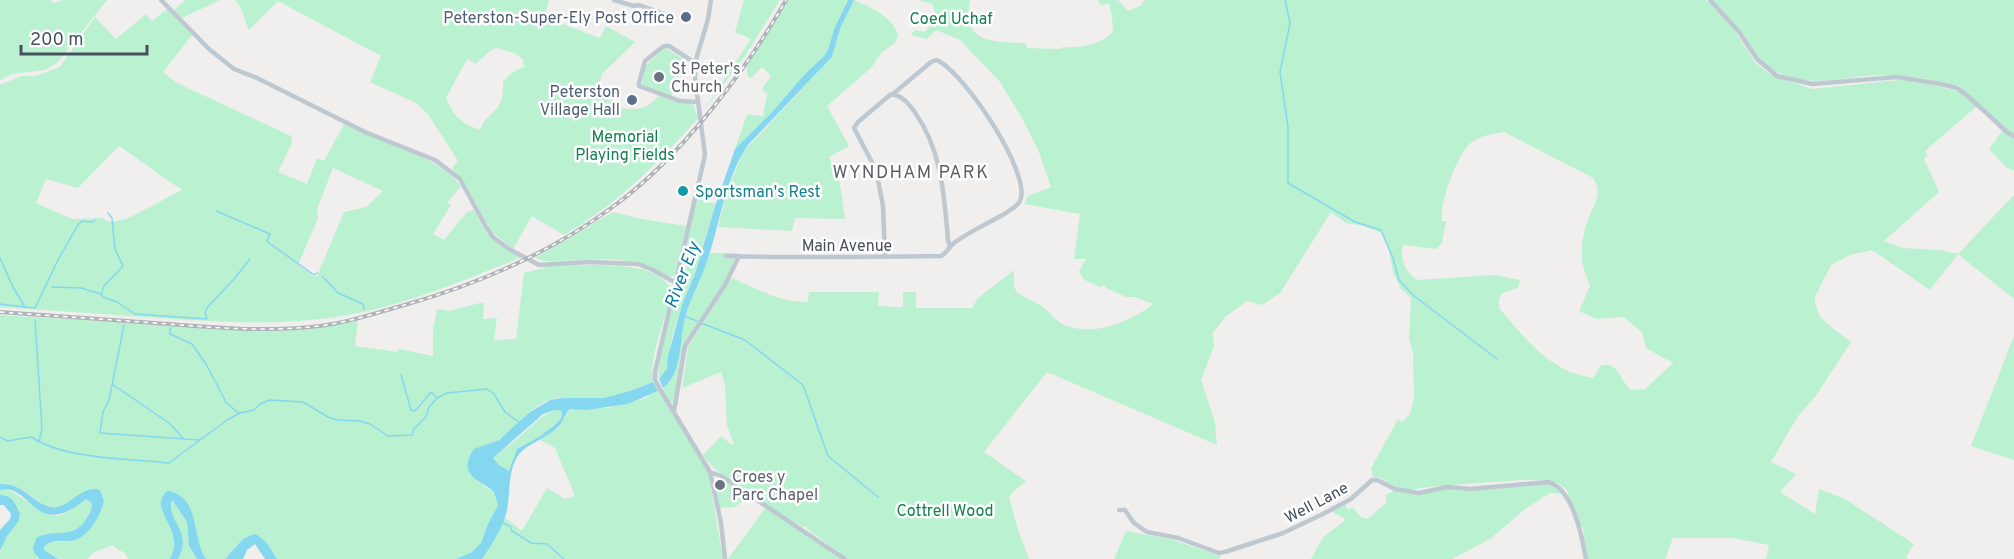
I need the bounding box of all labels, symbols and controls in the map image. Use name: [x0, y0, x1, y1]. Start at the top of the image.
place label: Peterston-Super-Ely Post Office: [443, 9, 674, 29]
marker: Peterston-Super-Ely Post Office: [679, 10, 693, 24]
park label: Coed Uchaf: [909, 10, 993, 30]
scale bar: [21, 18, 147, 56]
text: 200 m: [30, 29, 83, 52]
place label: St Peter's Church: [671, 60, 741, 98]
marker: St Peter's Church: [652, 70, 666, 84]
place label: Peterston Village Hall: [540, 83, 620, 121]
marker: Peterston Village Hall: [625, 93, 639, 107]
park label: Memorial Playing Fields: [575, 128, 675, 166]
district label: WYNDHAM PARK: [832, 162, 990, 185]
place label: Sportsman's Rest: [695, 183, 821, 203]
marker: Sportsman's Rest: [676, 184, 690, 198]
water label: River Ely: [660, 237, 707, 312]
street label: Main Avenue: [802, 237, 892, 257]
place label: Croes y Parc Chapel: [732, 468, 818, 506]
marker: Croes y Parc Chapel: [713, 478, 727, 492]
street label: Well Lane: [1282, 479, 1352, 529]
park label: Cottrell Wood: [896, 502, 994, 522]

